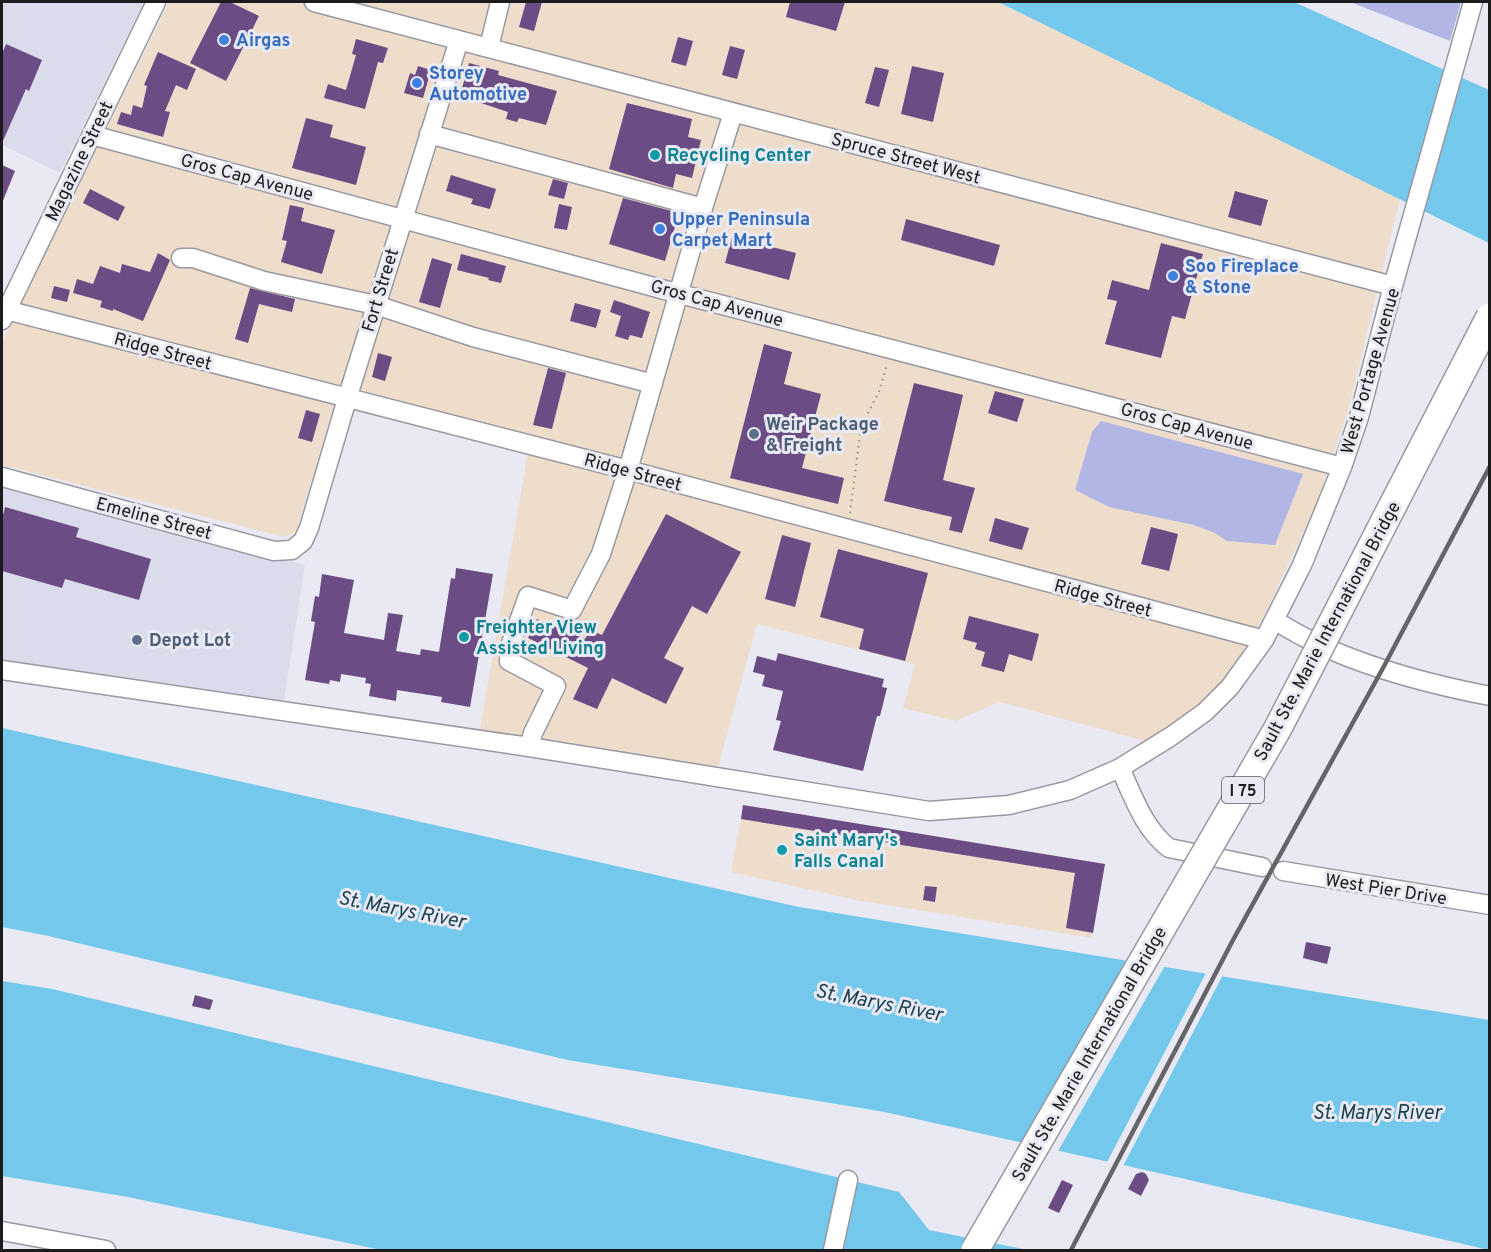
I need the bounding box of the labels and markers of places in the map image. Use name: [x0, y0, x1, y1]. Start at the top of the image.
place label: Airgas: [236, 30, 290, 53]
marker: Airgas: [217, 33, 231, 47]
place label: Storey Automotive: [429, 63, 527, 107]
marker: Storey Automotive: [410, 76, 424, 90]
place label: Recycling Center: [667, 145, 811, 168]
marker: Recycling Center: [648, 148, 662, 162]
place label: Upper Peninsula Carpet Mart: [672, 209, 810, 253]
marker: Upper Peninsula Carpet Mart: [653, 222, 667, 236]
place label: Soo Fireplace & Stone: [1185, 256, 1299, 300]
marker: Soo Fireplace & Stone: [1166, 269, 1180, 283]
place label: Weir Package & Freight: [766, 414, 879, 458]
marker: Weir Package & Freight: [747, 427, 761, 441]
place label: Freighter View Assisted Living: [476, 617, 604, 661]
place label: Depot Lot: [149, 630, 231, 653]
marker: Freighter View Assisted Living: [457, 630, 471, 644]
marker: Depot Lot: [130, 633, 144, 647]
place label: Saint Mary's Falls Canal: [794, 830, 898, 874]
marker: Saint Mary's Falls Canal: [775, 843, 789, 857]

